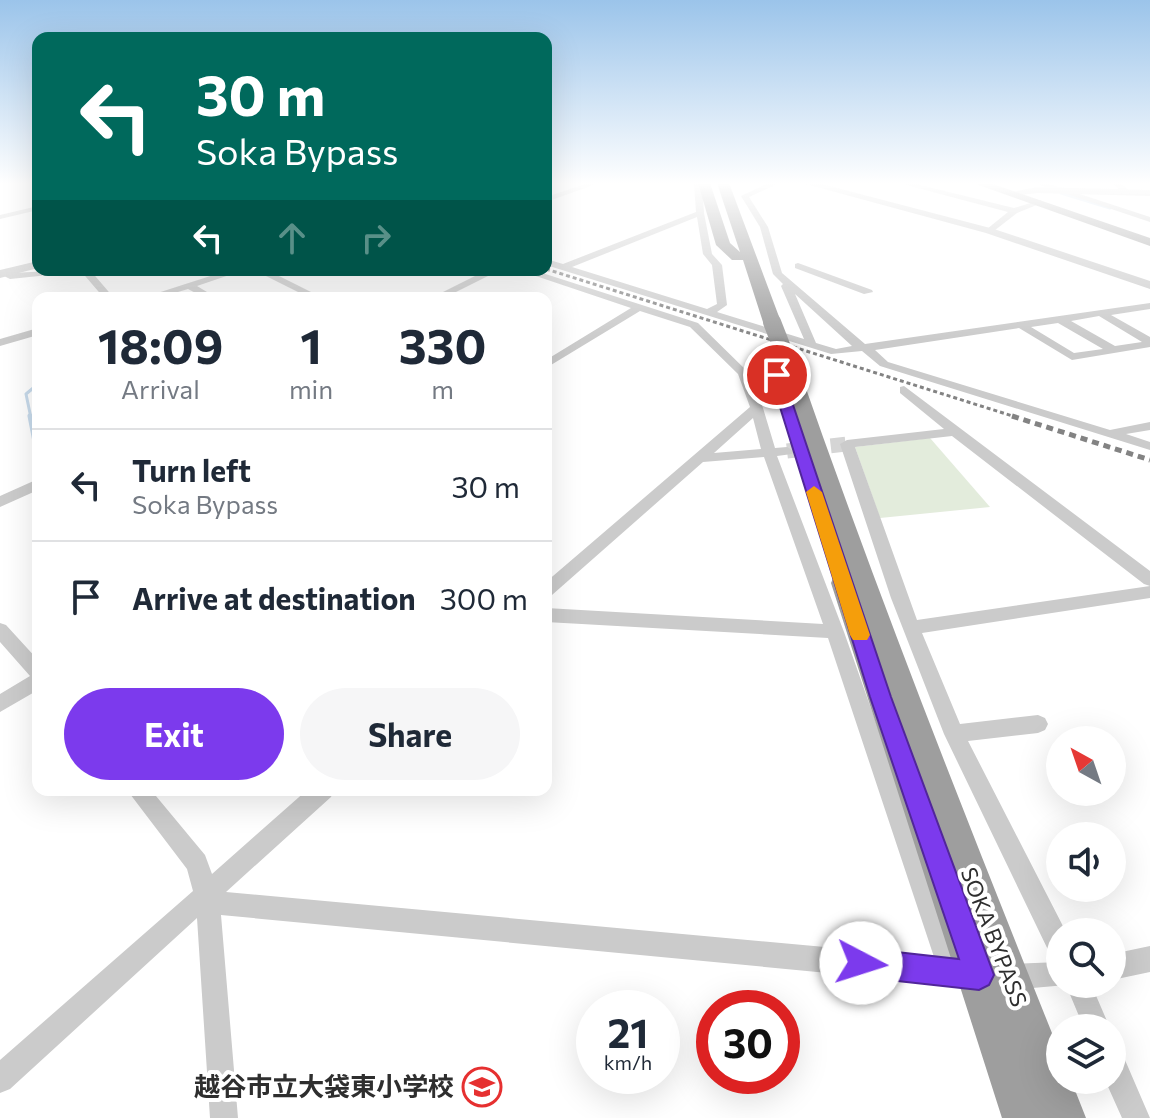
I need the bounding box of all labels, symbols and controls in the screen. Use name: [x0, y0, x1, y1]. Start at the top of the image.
text: 30 m: [196, 59, 325, 128]
icon: left: [64, 64, 168, 168]
text: Soka Bypass: [196, 128, 398, 172]
icon: left: [186, 216, 230, 260]
icon: ahead: [270, 216, 314, 260]
icon: right: [354, 216, 398, 260]
text: 18:09: [98, 315, 223, 374]
text: 1: [300, 315, 322, 374]
text: 330: [399, 315, 486, 374]
pin: [743, 341, 811, 409]
icon: arrive: [755, 353, 799, 397]
text: Arrival: [121, 373, 200, 404]
text: min: [289, 373, 333, 404]
text: m: [431, 373, 454, 404]
text: Turn left: [132, 451, 251, 488]
icon: left: [64, 463, 108, 507]
text: 30 m: [451, 467, 520, 504]
text: Soka Bypass: [132, 488, 278, 519]
icon: arrive: [64, 575, 108, 619]
text: Arrive at destination: [132, 579, 416, 616]
text: 300 m: [440, 579, 528, 616]
button: Exit: [64, 688, 284, 780]
button: Share: [300, 688, 520, 780]
north arrow: [1046, 726, 1126, 806]
map controls: [1046, 726, 1126, 1094]
button: sound: [1046, 822, 1126, 902]
street label: SOKA BYPASS: [956, 863, 1033, 1010]
button: search: [1046, 918, 1126, 998]
position arrow: [819, 921, 903, 1005]
speed limit sign: 30: [696, 990, 800, 1094]
text: 21: [608, 1007, 648, 1056]
button: layers: [1046, 1014, 1126, 1094]
text: km/h: [604, 1050, 652, 1074]
school or university icon: 越谷市立大袋東小学校: [461, 1066, 503, 1108]
place label: 越谷市立大袋東小学校: [194, 1070, 454, 1101]

